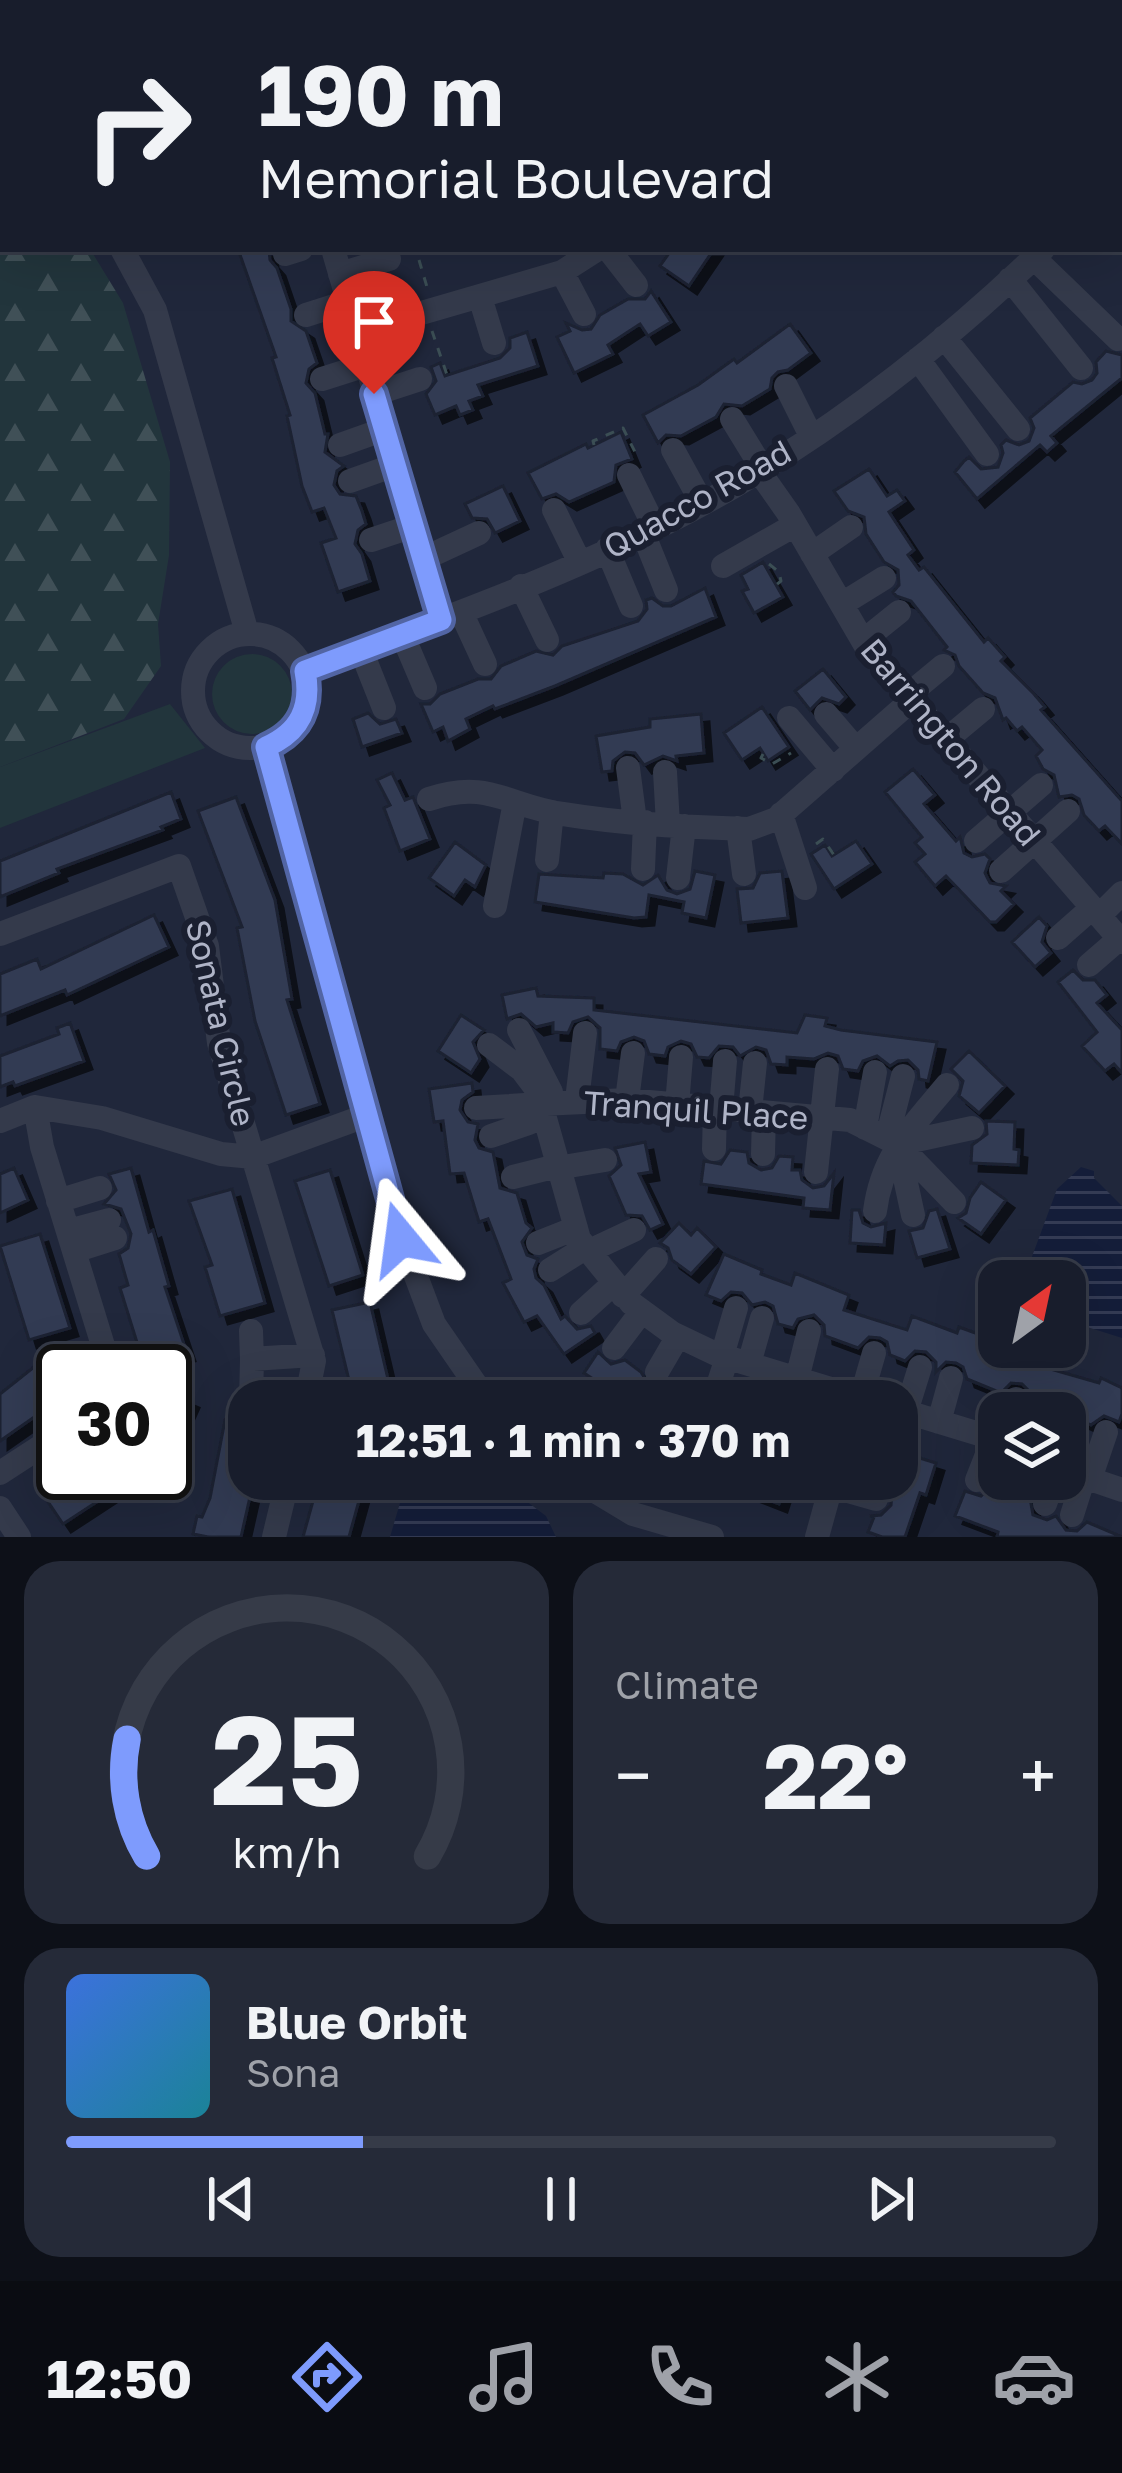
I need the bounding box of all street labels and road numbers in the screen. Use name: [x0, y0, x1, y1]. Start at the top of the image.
street label: Quacco Road: [596, 431, 797, 566]
street label: Barrington Road: [853, 630, 1049, 853]
street label: Sonata Circle: [179, 916, 264, 1130]
street label: Tranquil Place: [583, 1082, 810, 1137]

